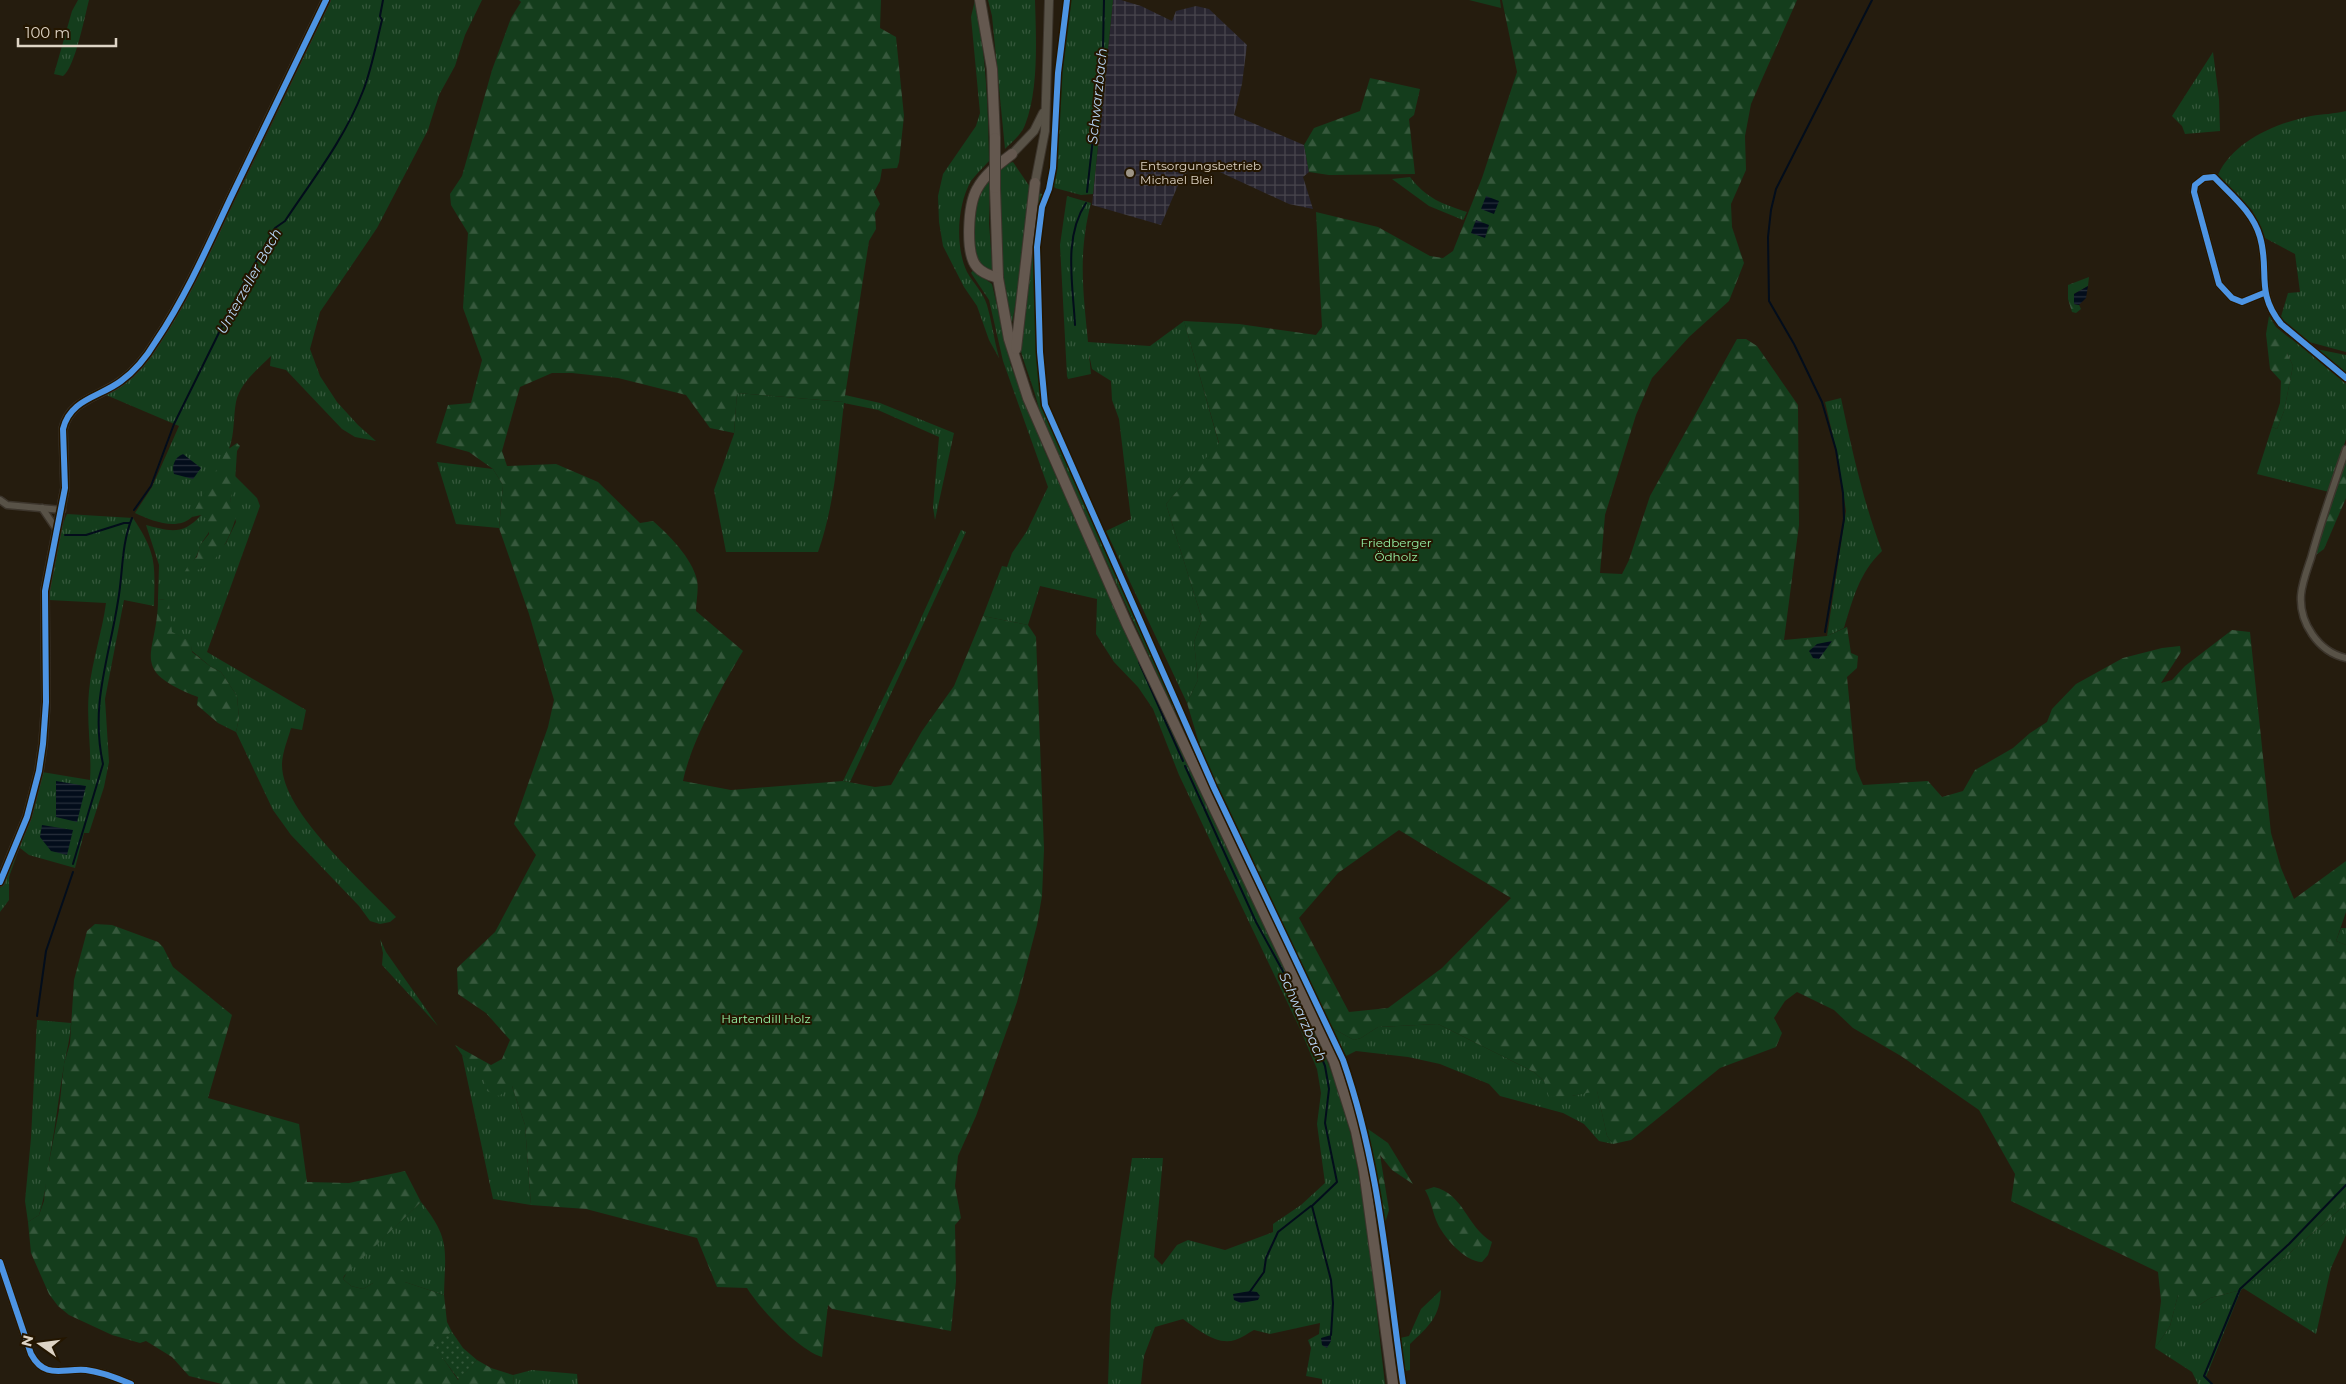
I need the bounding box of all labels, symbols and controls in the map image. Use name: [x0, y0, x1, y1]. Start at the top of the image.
scale bar: [18, 15, 115, 47]
text: 100 m: [25, 23, 70, 42]
water label: Schwarzbach: [1083, 47, 1111, 145]
place label: Entsorgungsbetrieb Michael Blei: [1140, 158, 1261, 187]
marker: Entsorgungsbetrieb Michael Blei: [1124, 167, 1136, 179]
water label: Unterzeller Bach: [213, 225, 285, 337]
park label: Friedberger Ödholz: [1360, 535, 1432, 564]
water label: Schwarzbach: [1275, 969, 1331, 1065]
park label: Hartendill Holz: [721, 1011, 811, 1026]
north arrow: [15, 1319, 65, 1369]
text: N: [17, 1333, 37, 1349]

